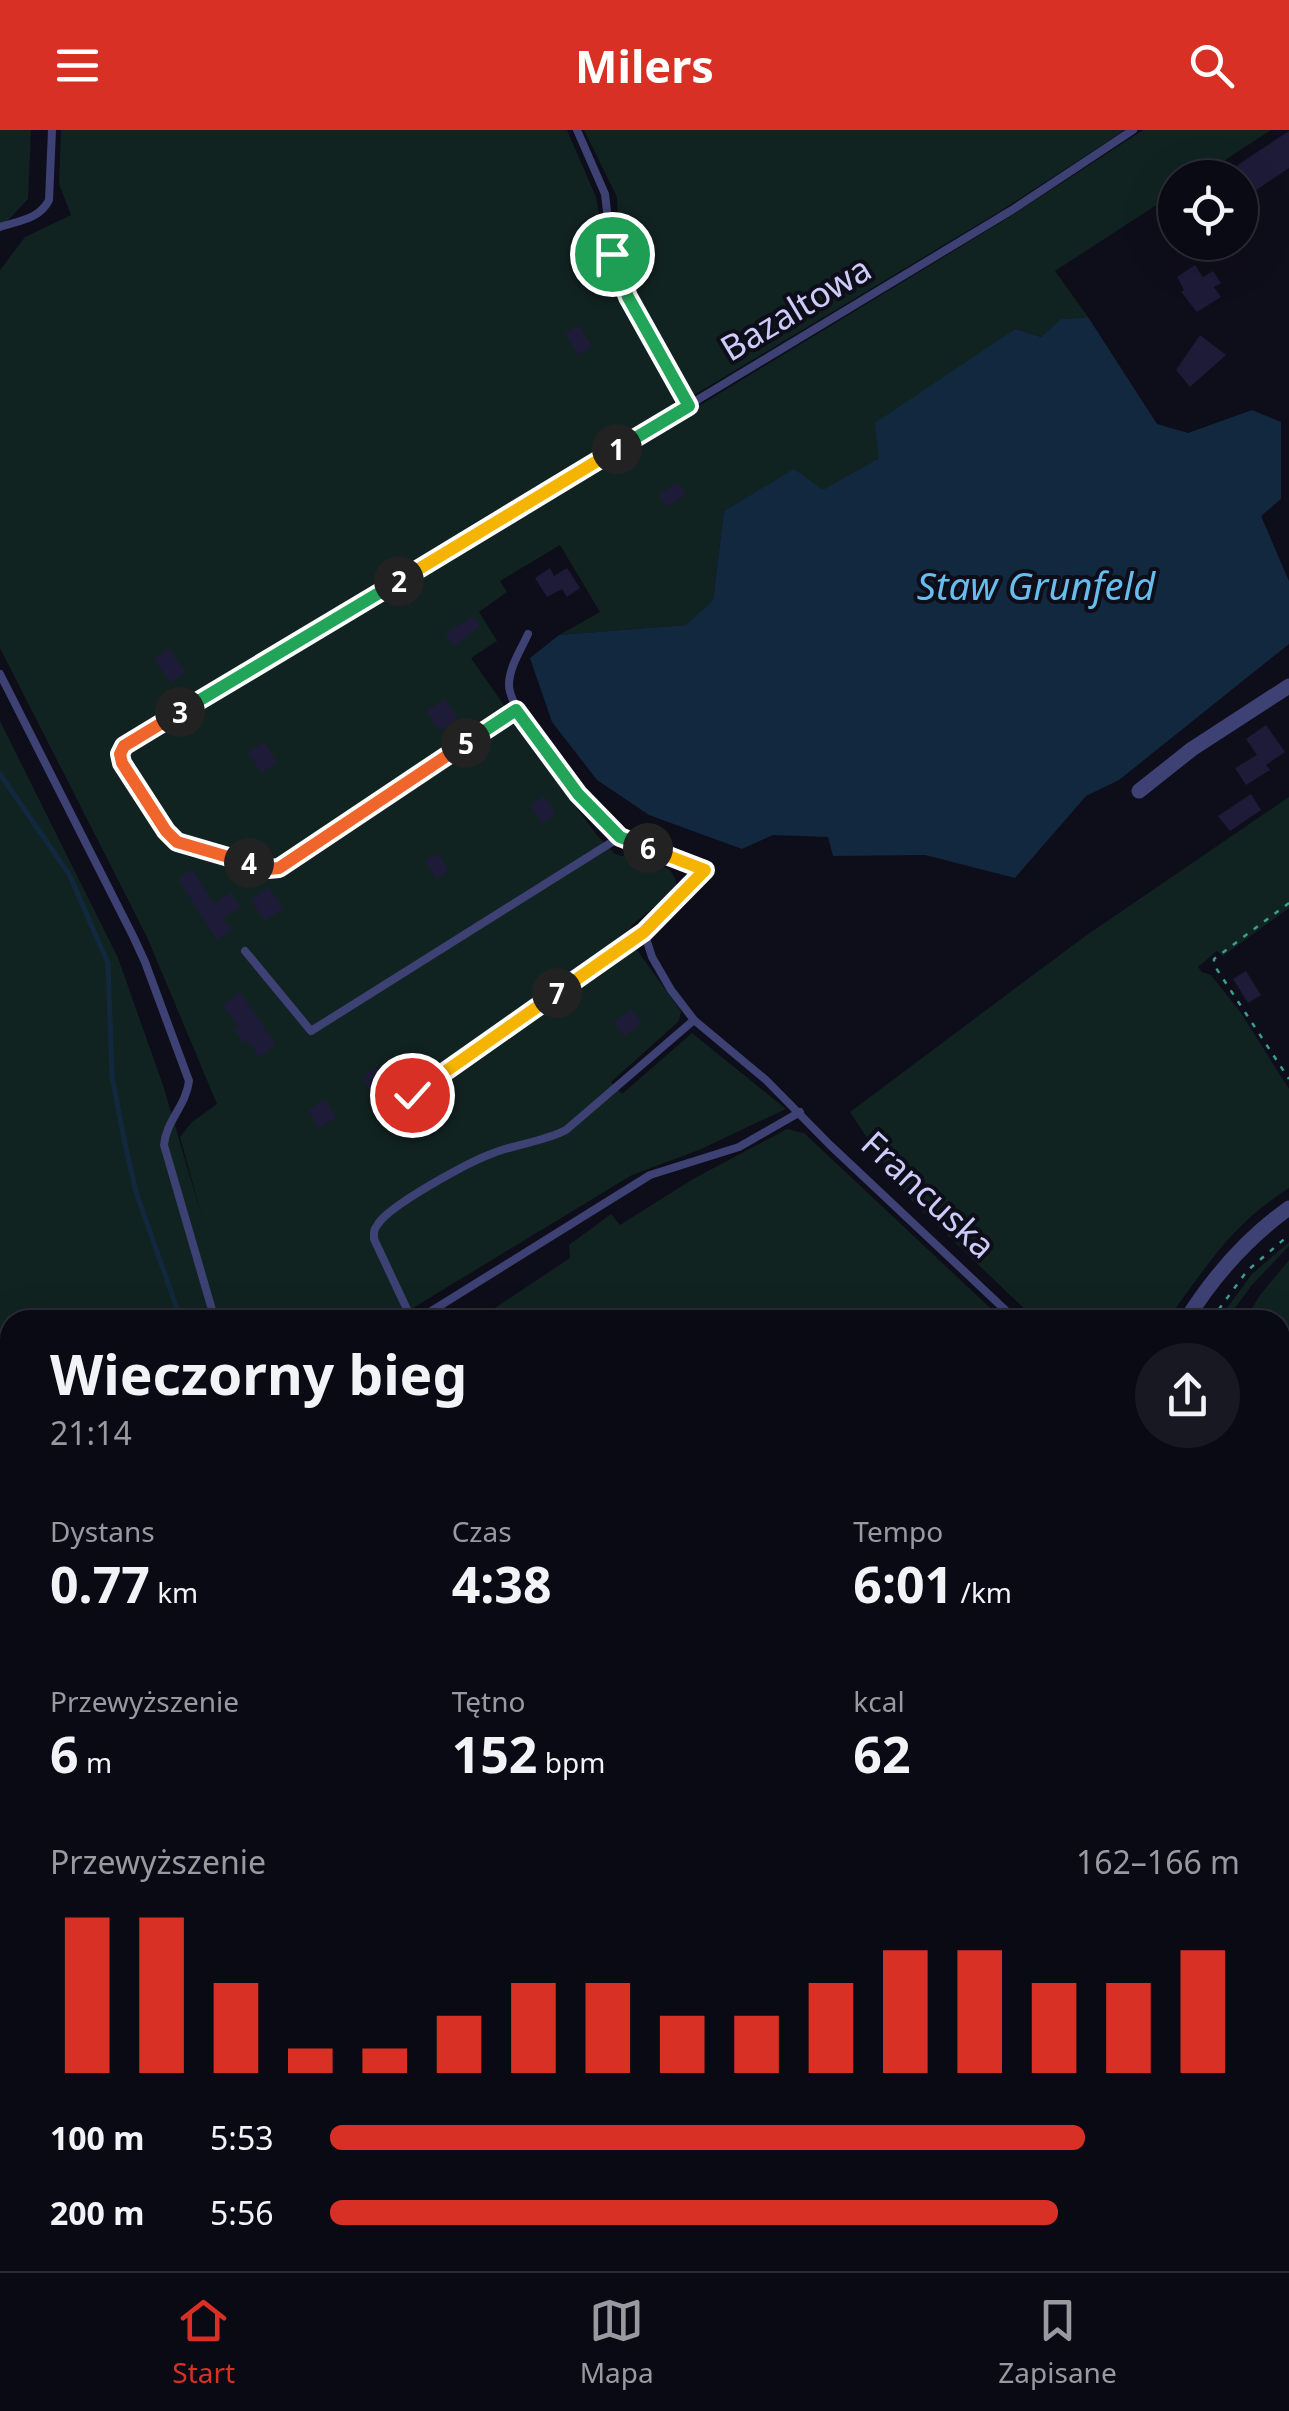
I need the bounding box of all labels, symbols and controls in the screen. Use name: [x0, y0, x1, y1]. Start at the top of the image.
text: Milers: [575, 35, 714, 96]
icon: menu: [50, 38, 105, 93]
icon: search: [1184, 38, 1239, 93]
map controls: [1158, 160, 1258, 260]
button: locate: [1158, 160, 1258, 260]
pin: [570, 212, 655, 297]
icon: arrive: [585, 227, 640, 282]
street label: Bazaltowa: [711, 244, 879, 371]
pin: 1: [592, 424, 642, 474]
text: 1: [609, 430, 625, 468]
pin: 2: [374, 556, 424, 606]
water label: Staw Grunfeld: [917, 559, 1156, 611]
text: 2: [391, 562, 407, 600]
pin: 3: [155, 687, 205, 737]
text: 3: [172, 693, 188, 731]
pin: 5: [441, 718, 491, 768]
text: 5: [458, 724, 474, 762]
pin: 6: [623, 823, 673, 873]
text: 6: [640, 829, 656, 867]
pin: 4: [224, 838, 274, 888]
text: 4: [241, 844, 257, 882]
pin: 7: [532, 968, 582, 1018]
text: 7: [549, 974, 565, 1012]
pin: [370, 1053, 455, 1138]
icon: check: [385, 1068, 440, 1123]
street label: Francuska: [852, 1120, 1006, 1268]
text: Wieczorny bieg: [50, 1336, 467, 1411]
button: share: [1135, 1343, 1240, 1448]
text: 21:14: [50, 1411, 132, 1454]
text: Dystans: [50, 1512, 155, 1550]
text: Czas: [452, 1512, 512, 1550]
text: Tempo: [853, 1512, 943, 1550]
text: 0.77: [50, 1550, 150, 1618]
text: 4:38: [452, 1550, 552, 1618]
text: 6:01: [853, 1550, 953, 1618]
text: km: [150, 1573, 198, 1611]
text: /km: [953, 1573, 1012, 1611]
text: Przewyższenie: [50, 1682, 239, 1720]
text: Tętno: [452, 1682, 525, 1720]
text: kcal: [853, 1682, 905, 1720]
text: 6: [50, 1720, 79, 1788]
text: 152: [452, 1720, 537, 1788]
text: 62: [853, 1720, 911, 1788]
text: m: [79, 1743, 112, 1781]
text: bpm: [537, 1743, 605, 1781]
text: Przewyższenie: [50, 1840, 266, 1883]
text: 162–166 m: [1076, 1840, 1240, 1883]
text: 100 m: [50, 2116, 144, 2159]
text: 5:53: [210, 2116, 274, 2159]
text: 200 m: [50, 2191, 144, 2234]
text: 5:56: [210, 2191, 274, 2234]
tab: Start: [172, 2293, 235, 2391]
tab: Mapa: [580, 2293, 654, 2391]
tab: Zapisane: [998, 2293, 1117, 2391]

